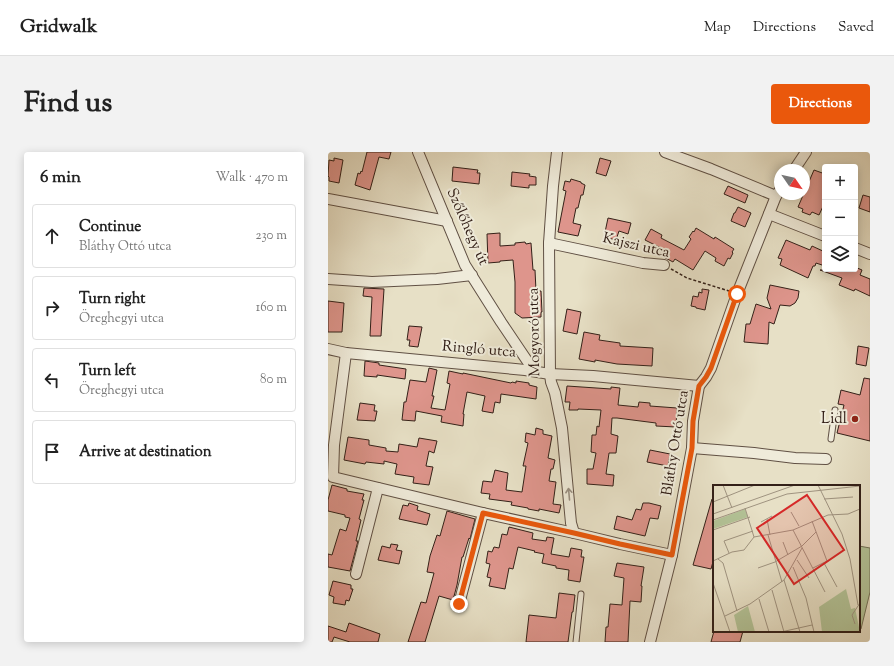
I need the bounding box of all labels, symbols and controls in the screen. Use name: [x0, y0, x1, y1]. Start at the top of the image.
text: Gridwalk: [20, 14, 97, 41]
text: Map: [704, 18, 731, 38]
text: Directions: [753, 18, 816, 38]
text: Saved: [838, 18, 874, 38]
text: Find us: [24, 84, 112, 124]
button: Directions: [771, 84, 870, 124]
north arrow: [774, 164, 810, 200]
map controls: [822, 164, 858, 272]
button: +: [822, 164, 858, 200]
text: 6 min: [40, 166, 81, 190]
text: Walk · 470 m: [215, 169, 288, 187]
street label: Szőlőhegy út: [441, 185, 493, 269]
button: −: [822, 200, 858, 236]
text: Continue: [79, 217, 141, 238]
icon: ahead: [41, 225, 63, 247]
text: 230 m: [255, 227, 287, 245]
street label: Kajszi utca: [600, 228, 672, 264]
button: layers: [822, 236, 858, 272]
text: Bláthy Ottó utca: [79, 238, 171, 256]
route start: [728, 285, 746, 303]
street label: Mogyoró utca: [524, 287, 546, 377]
text: Turn right: [79, 289, 145, 310]
icon: right: [41, 297, 63, 319]
text: 160 m: [256, 299, 287, 317]
text: Öreghegyi utca: [79, 310, 164, 328]
street label: Ringló utca: [441, 336, 517, 364]
text: Turn left: [79, 361, 136, 382]
icon: left: [41, 369, 63, 391]
text: 80 m: [260, 371, 287, 389]
text: Öreghegyi utca: [79, 382, 164, 400]
street label: Bláthy Ottó utca: [657, 389, 695, 497]
place label: Lidl: [821, 409, 847, 430]
marker: Lidl: [850, 414, 860, 424]
icon: arrive: [41, 441, 63, 463]
text: Arrive at destination: [79, 442, 212, 463]
inset map: [713, 485, 860, 632]
one-way arrow: [565, 488, 572, 501]
route end: [450, 595, 468, 613]

